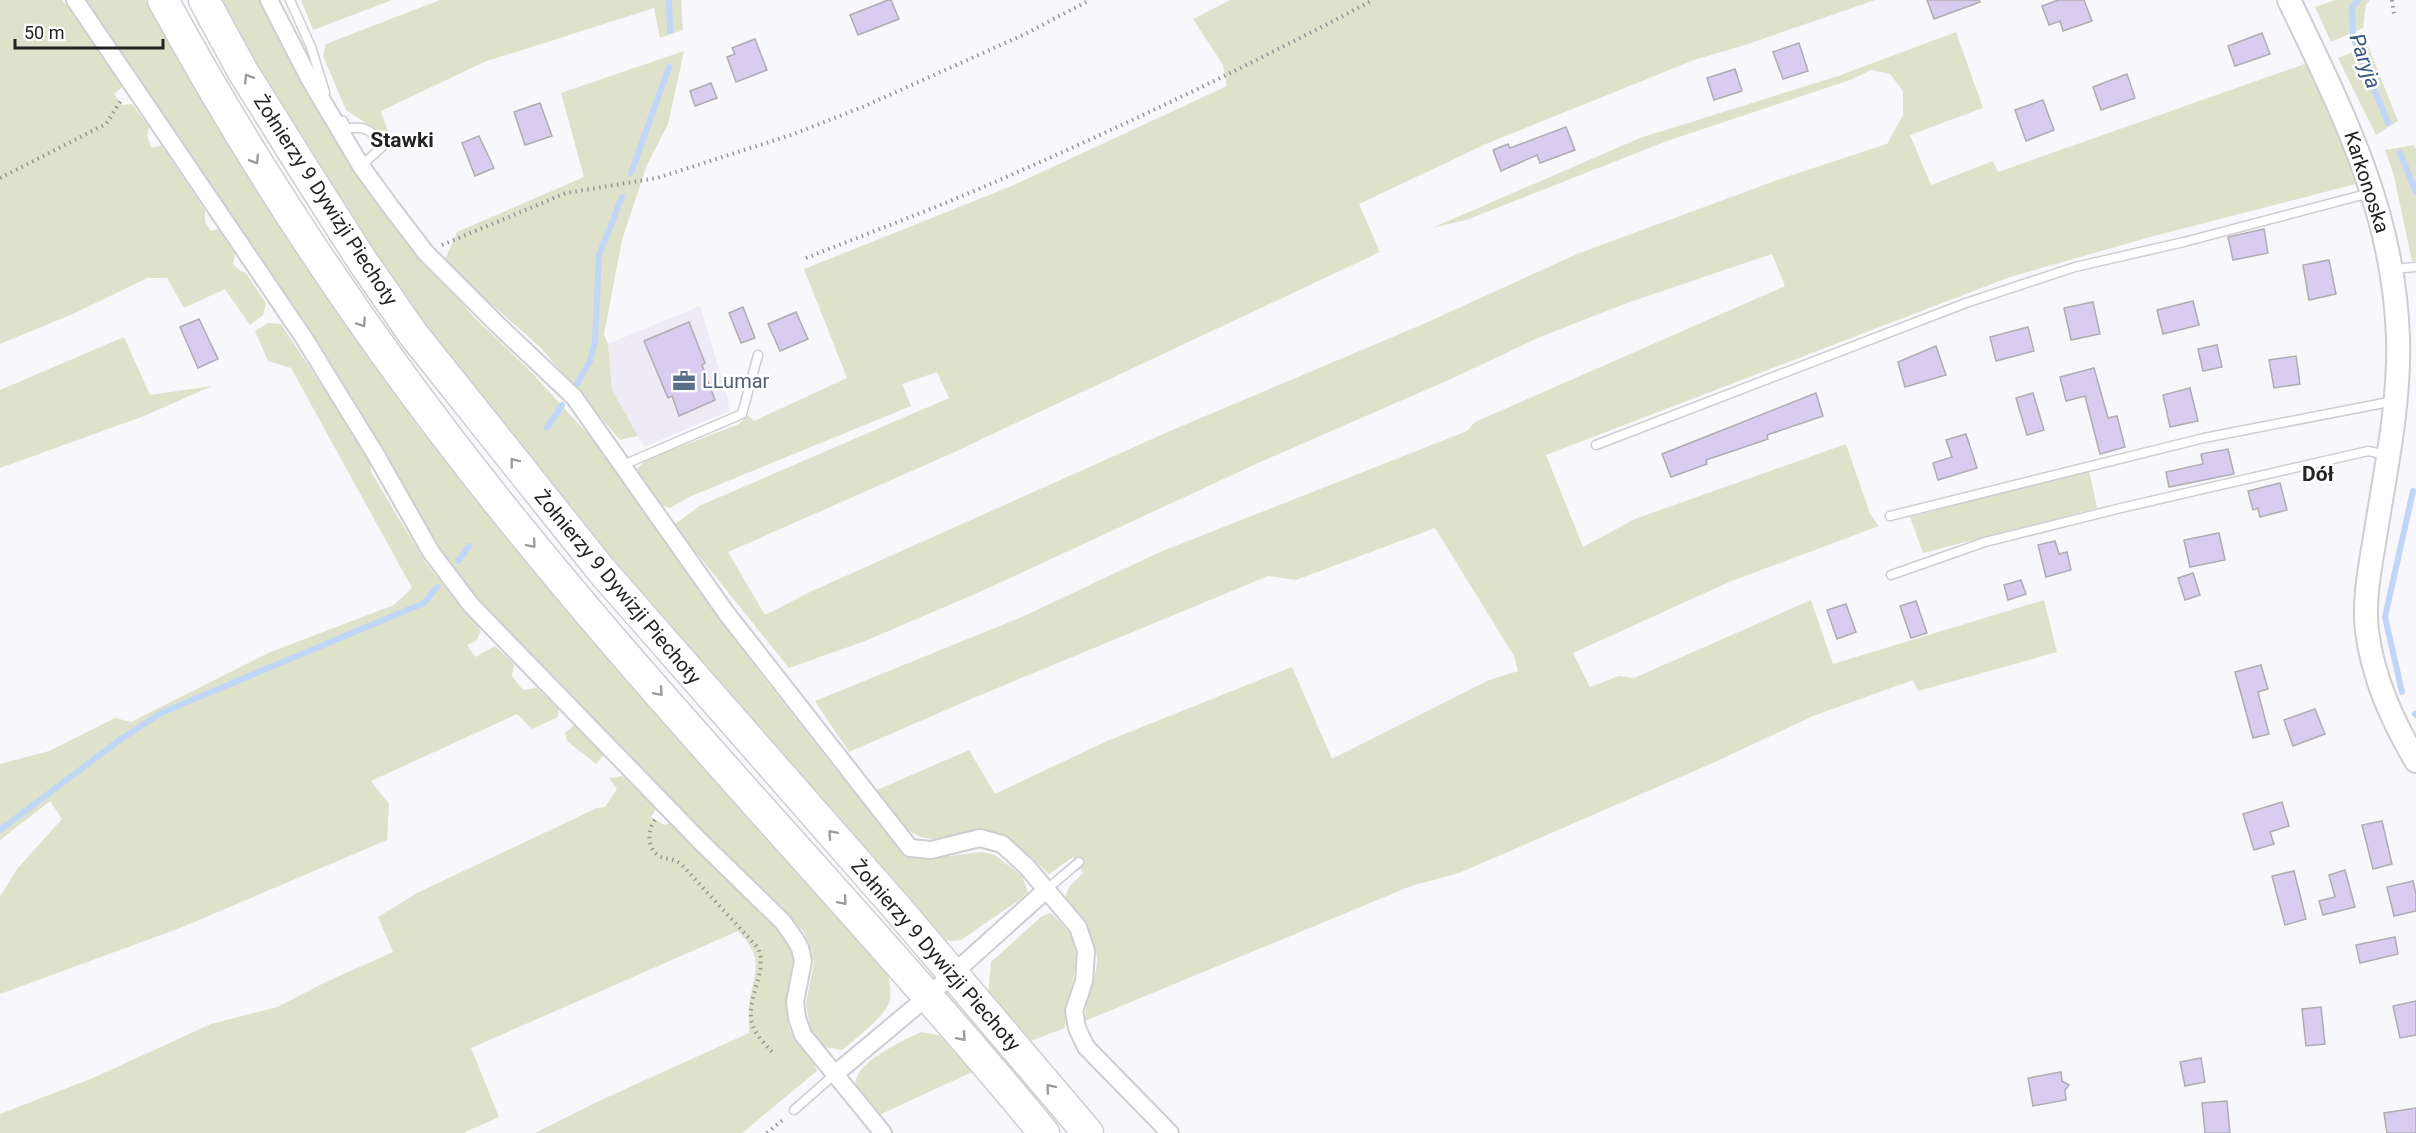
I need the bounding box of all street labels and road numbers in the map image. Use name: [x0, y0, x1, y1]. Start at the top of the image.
street label: Żołnierzy 9 Dywizji Piechoty: [249, 90, 403, 310]
street label: Karkonoska: [2339, 128, 2395, 236]
street label: Żołnierzy 9 Dywizji Piechoty: [530, 485, 707, 690]
street label: Żołnierzy 9 Dywizji Piechoty: [846, 854, 1026, 1056]

